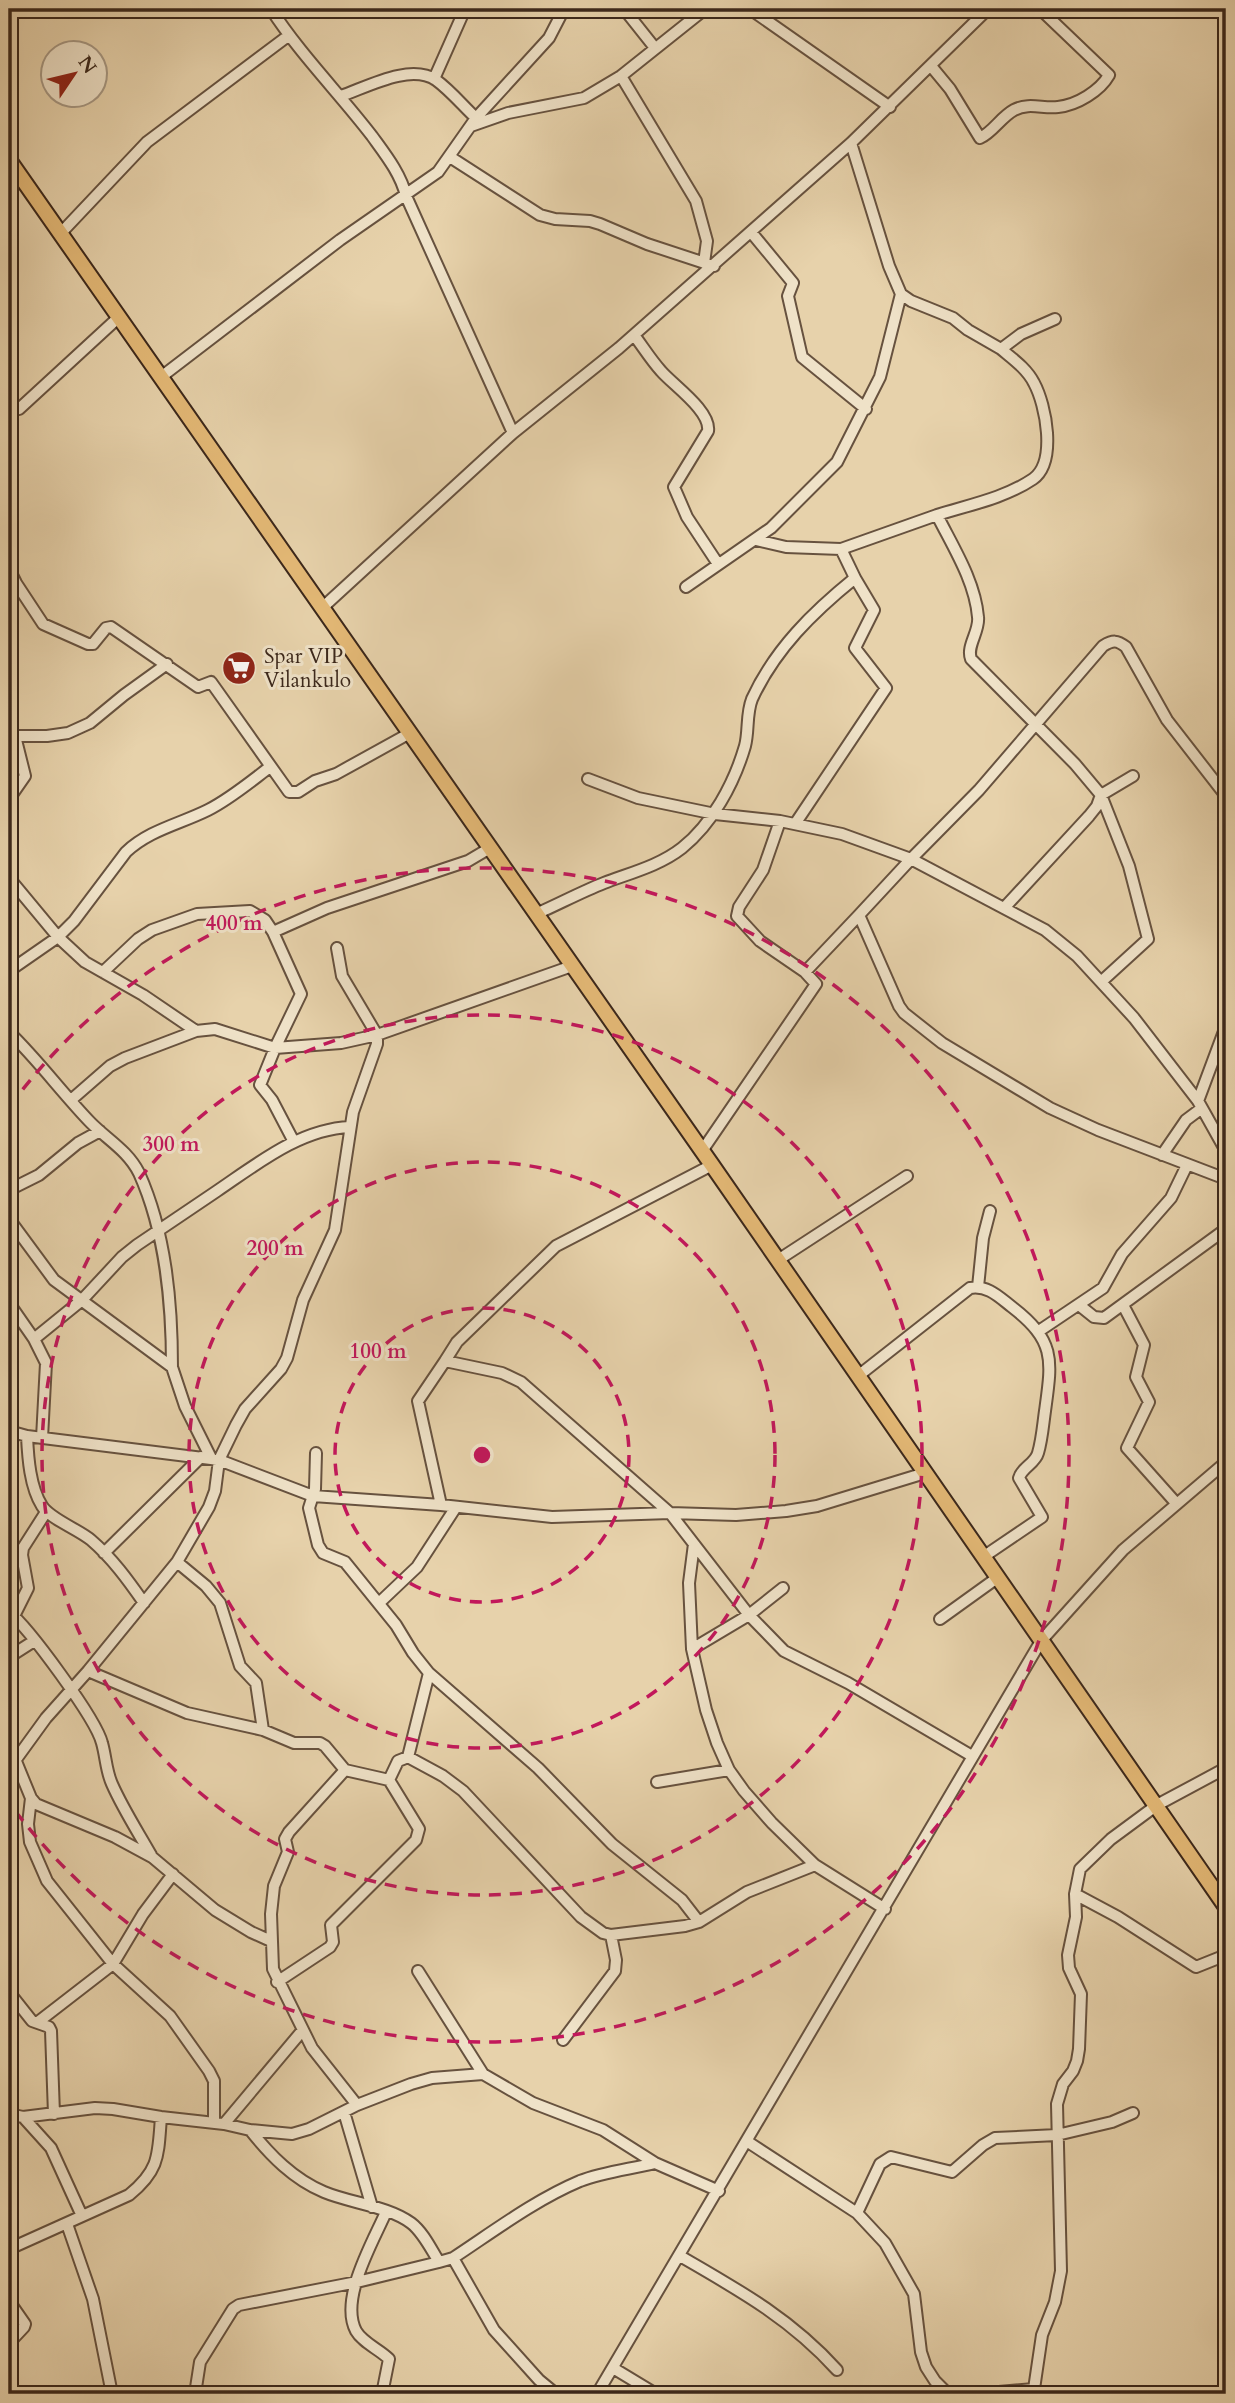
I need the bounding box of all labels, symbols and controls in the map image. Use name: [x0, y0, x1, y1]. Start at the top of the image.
north arrow: [38, 38, 108, 108]
text: N: [72, 51, 103, 79]
place label: Spar VIP Vilankulo: [264, 642, 351, 695]
supermarket icon: Spar VIP Vilankulo: [220, 649, 258, 687]
text: 400 m: [205, 909, 263, 938]
text: 300 m: [142, 1130, 200, 1159]
text: 200 m: [246, 1234, 304, 1263]
text: 100 m: [349, 1337, 407, 1366]
centre of rings: [470, 1443, 494, 1467]

